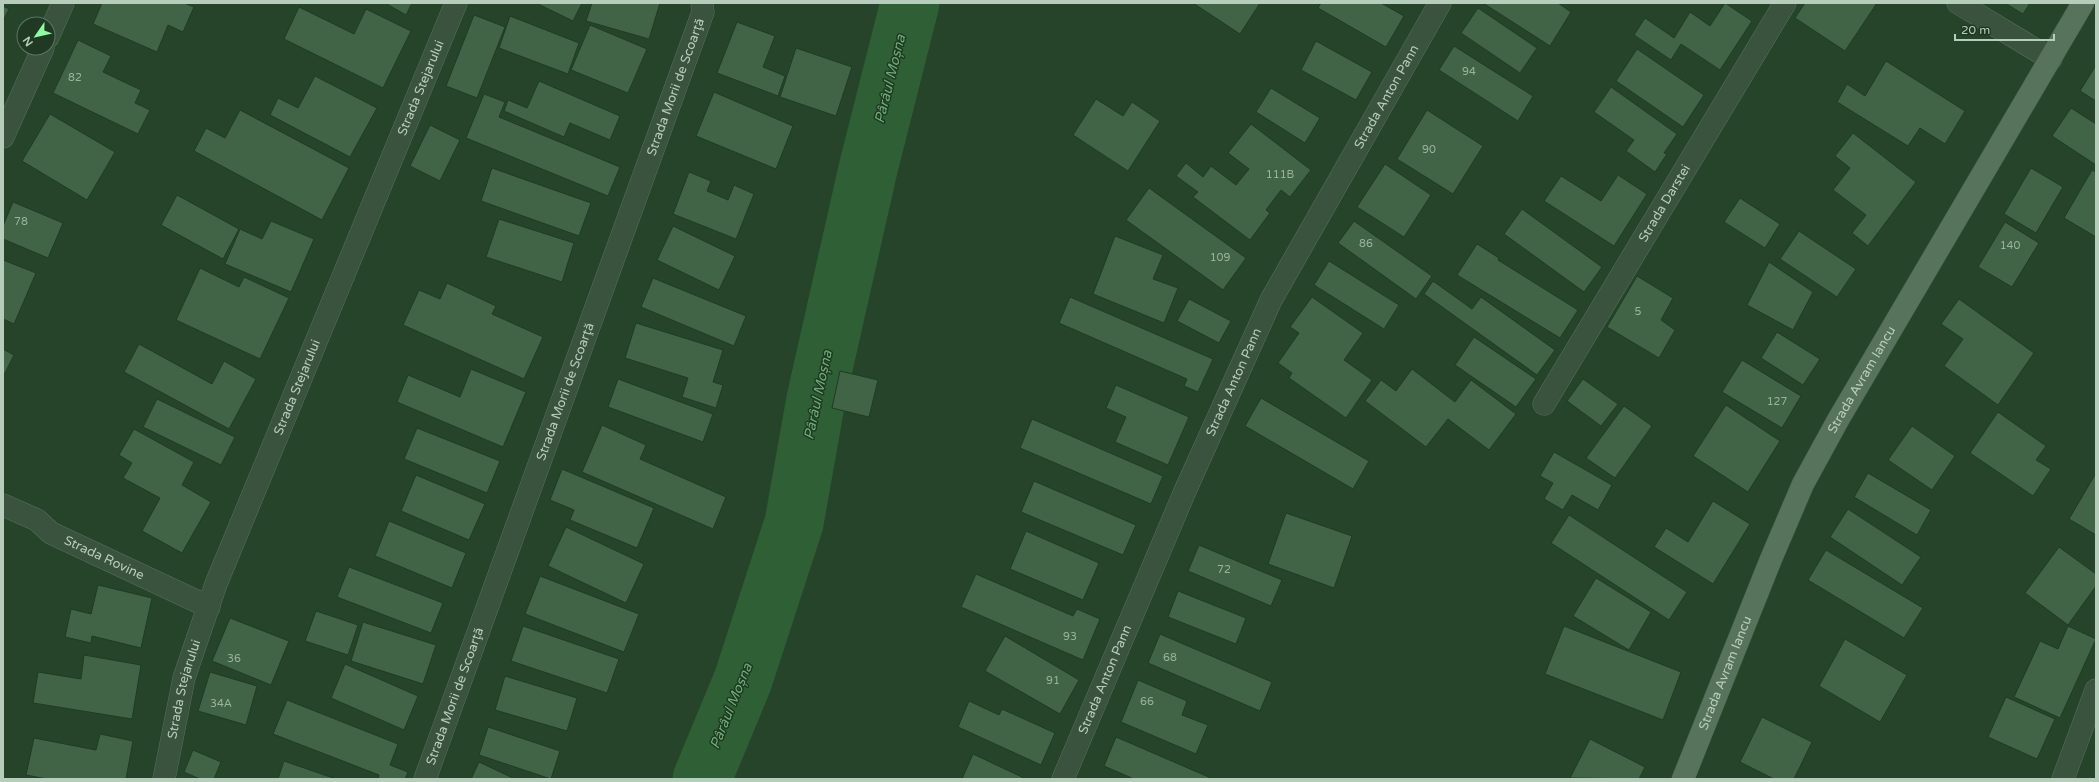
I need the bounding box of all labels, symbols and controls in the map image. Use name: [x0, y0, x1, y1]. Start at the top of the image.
north arrow: [16, 16, 56, 56]
street label: Strada Morii de Scoarţă: [644, 16, 708, 158]
scale bar: [1955, 16, 2054, 42]
text: 20 m: [1961, 23, 1990, 37]
water label: Pârâul Moșna: [871, 32, 909, 125]
text: N: [20, 34, 36, 49]
street label: Strada Stejarului: [394, 38, 448, 138]
street label: Strada Anton Pann: [1351, 42, 1422, 152]
house number: 94: [1462, 65, 1476, 78]
house number: 82: [68, 71, 82, 84]
house number: 90: [1422, 143, 1436, 156]
street label: Strada Darstei: [1635, 162, 1694, 245]
house number: 111B: [1266, 168, 1295, 181]
house number: 78: [14, 215, 28, 228]
house number: 86: [1359, 237, 1373, 250]
house number: 140: [2000, 239, 2020, 252]
house number: 109: [1210, 251, 1230, 264]
house number: 5: [1635, 305, 1642, 318]
street label: Strada Morii de Scoarţă: [533, 321, 598, 463]
street label: Strada Avram Iancu: [1824, 323, 1899, 436]
street label: Strada Anton Pann: [1203, 326, 1265, 439]
street label: Strada Stejarului: [270, 337, 324, 437]
water label: Pârâul Moșna: [800, 348, 836, 441]
house number: 127: [1767, 395, 1787, 408]
street label: Strada Rovine: [62, 532, 147, 583]
house number: 72: [1217, 563, 1231, 576]
street label: Strada Avram Iancu: [1695, 614, 1755, 733]
street label: Strada Anton Pann: [1075, 623, 1135, 737]
street label: Strada Morii de Scoarţă: [423, 625, 487, 767]
house number: 93: [1063, 630, 1077, 643]
street label: Strada Stejarului: [164, 638, 204, 740]
house number: 68: [1163, 651, 1177, 664]
house number: 36: [227, 652, 241, 665]
water label: Pârâul Moșna: [706, 660, 756, 751]
house number: 91: [1046, 674, 1060, 687]
house number: 66: [1140, 695, 1154, 708]
house number: 34A: [210, 697, 232, 710]

